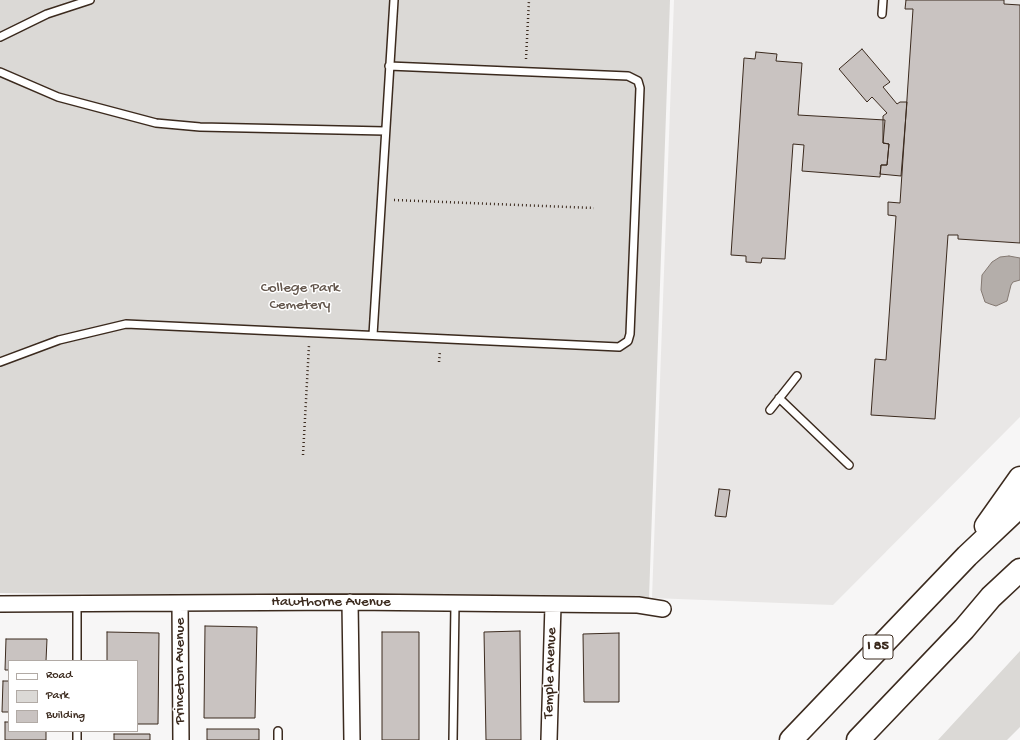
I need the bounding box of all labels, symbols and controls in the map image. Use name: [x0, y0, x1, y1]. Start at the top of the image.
park label: College Park Cemetery: [261, 280, 339, 315]
street label: Hawthorne Avenue: [271, 594, 391, 612]
street label: Princeton Avenue: [172, 618, 190, 724]
street label: Temple Avenue: [540, 627, 562, 719]
road number: I 85: [863, 635, 893, 659]
legend: [8, 660, 138, 732]
text: Road: [46, 669, 72, 683]
text: Park: [46, 689, 69, 703]
text: Building: [46, 709, 85, 723]

